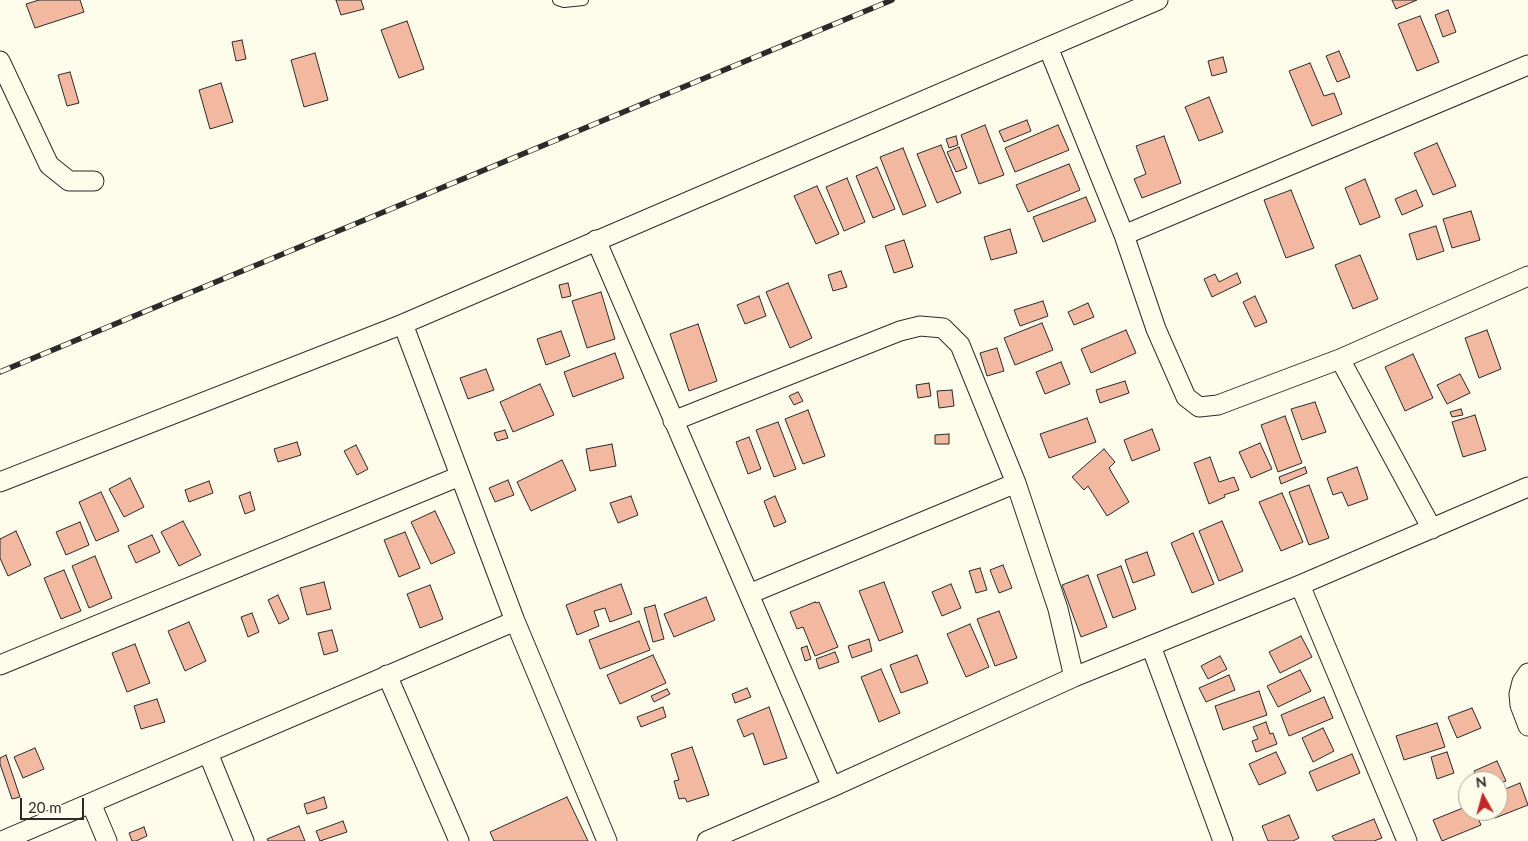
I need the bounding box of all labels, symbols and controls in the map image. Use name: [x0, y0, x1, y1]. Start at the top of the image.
north arrow: [1458, 771, 1508, 821]
text: N: [1475, 773, 1488, 791]
scale bar: [22, 788, 86, 820]
text: 20 m: [28, 798, 62, 816]

